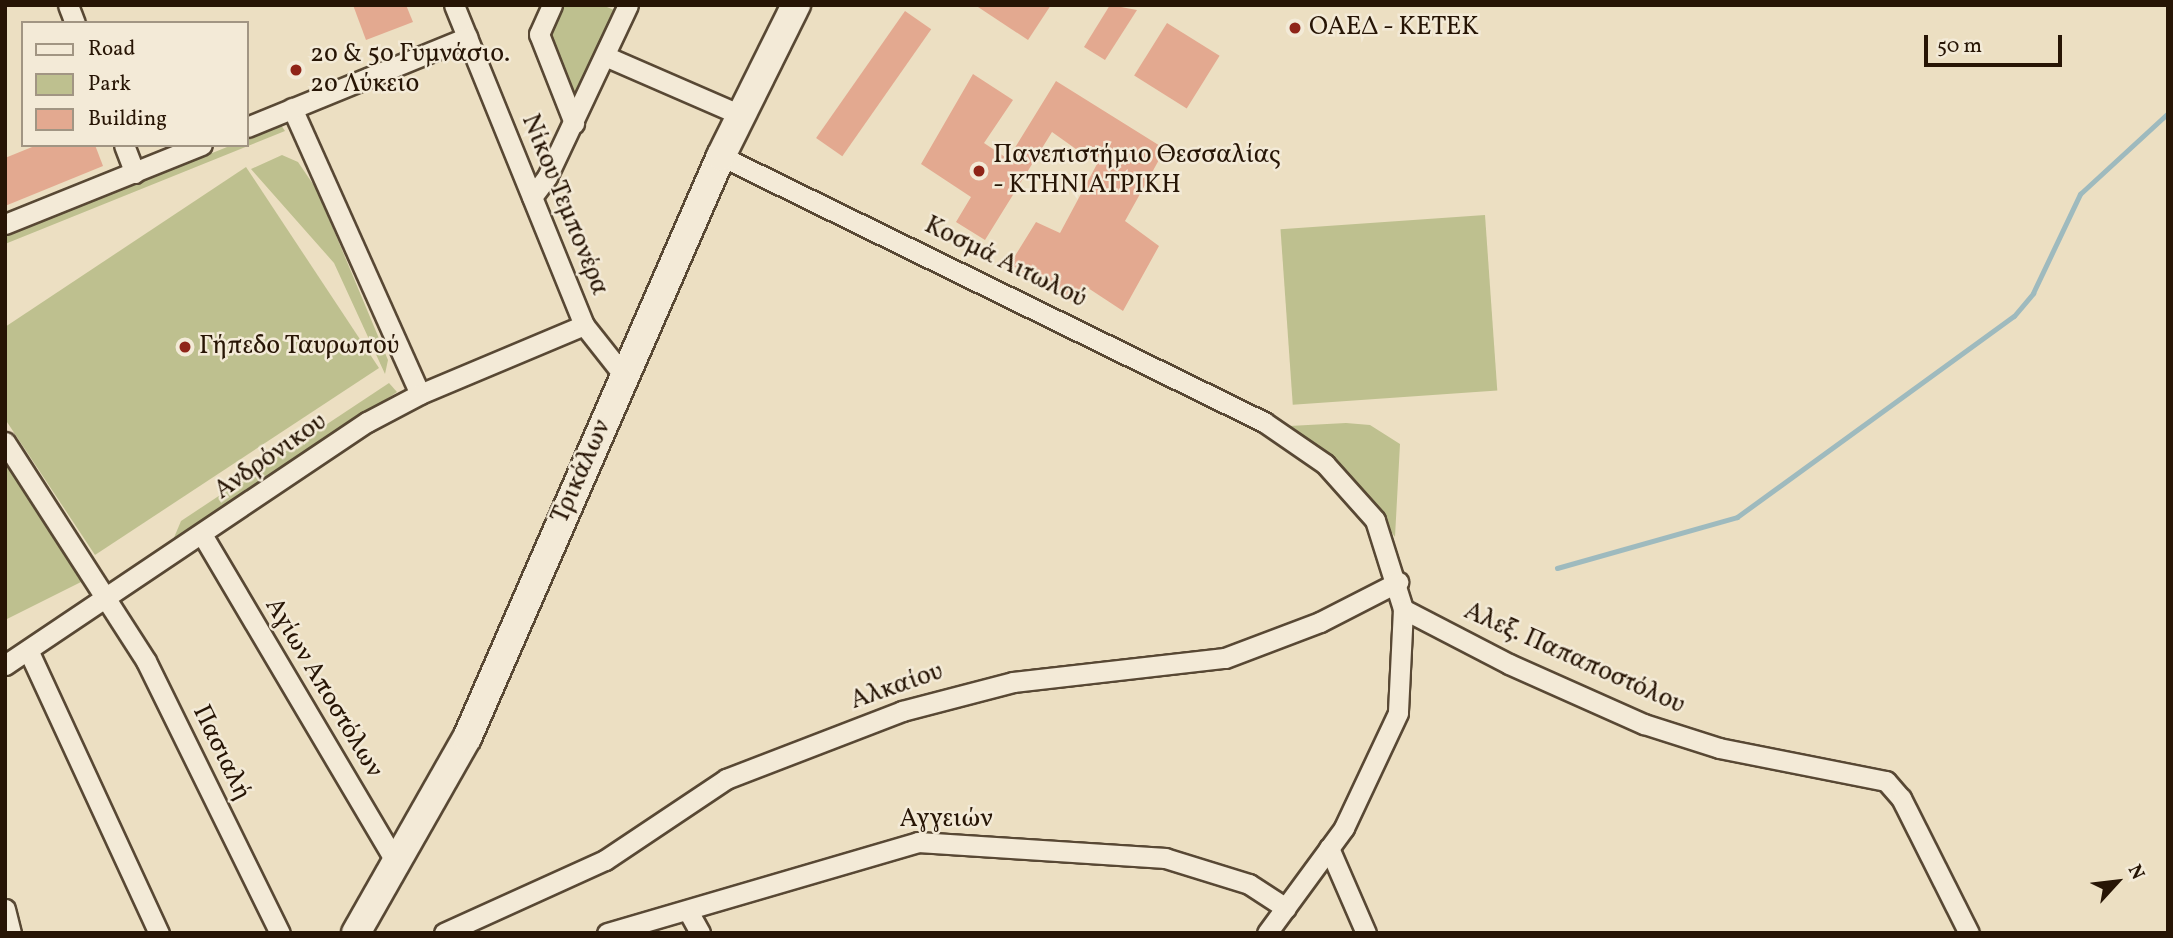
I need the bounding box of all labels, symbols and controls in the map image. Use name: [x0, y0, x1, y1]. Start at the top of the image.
place label: ΟΑΕΔ - ΚΕΤΕΚ: [1309, 12, 1480, 44]
marker: ΟΑΕΔ - ΚΕΤΕΚ: [1287, 20, 1303, 36]
legend: [21, 21, 248, 147]
scale bar: [1928, 21, 2066, 65]
text: 50 m: [1937, 32, 1982, 61]
text: Road: [88, 35, 135, 64]
place label: 2ο & 5ο Γυμνάσιο. 2ο Λύκειο: [310, 39, 510, 100]
marker: 2ο & 5ο Γυμνάσιο. 2ο Λύκειο: [288, 62, 304, 78]
text: Park: [88, 70, 131, 99]
text: Building: [88, 105, 167, 134]
street label: Νίκου Τεμπονέρα: [513, 110, 615, 300]
place label: Πανεπιστήμιο Θεσσαλίας - ΚΤΗΝΙΑΤΡΙΚΗ: [993, 140, 1281, 202]
marker: Πανεπιστήμιο Θεσσαλίας - ΚΤΗΝΙΑΤΡΙΚΗ: [971, 163, 987, 179]
street label: Κοσμά Αιτωλού: [919, 210, 1091, 316]
place label: Γήπεδο Ταυρωπού: [199, 331, 400, 363]
marker: Γήπεδο Ταυρωπού: [177, 339, 193, 355]
street label: Ανδρόνικου: [209, 407, 333, 507]
street label: Τρικάλων: [545, 415, 619, 529]
street label: Αγίων Αποστόλων: [257, 592, 389, 784]
street label: Αλεξ. Παπαποστόλου: [1459, 596, 1689, 722]
street label: Αλκαίου: [847, 657, 947, 717]
street label: Πασιαλή: [185, 700, 257, 806]
street label: Αγγειών: [900, 804, 992, 836]
north arrow: [2082, 847, 2152, 917]
text: N: [2121, 860, 2150, 885]

